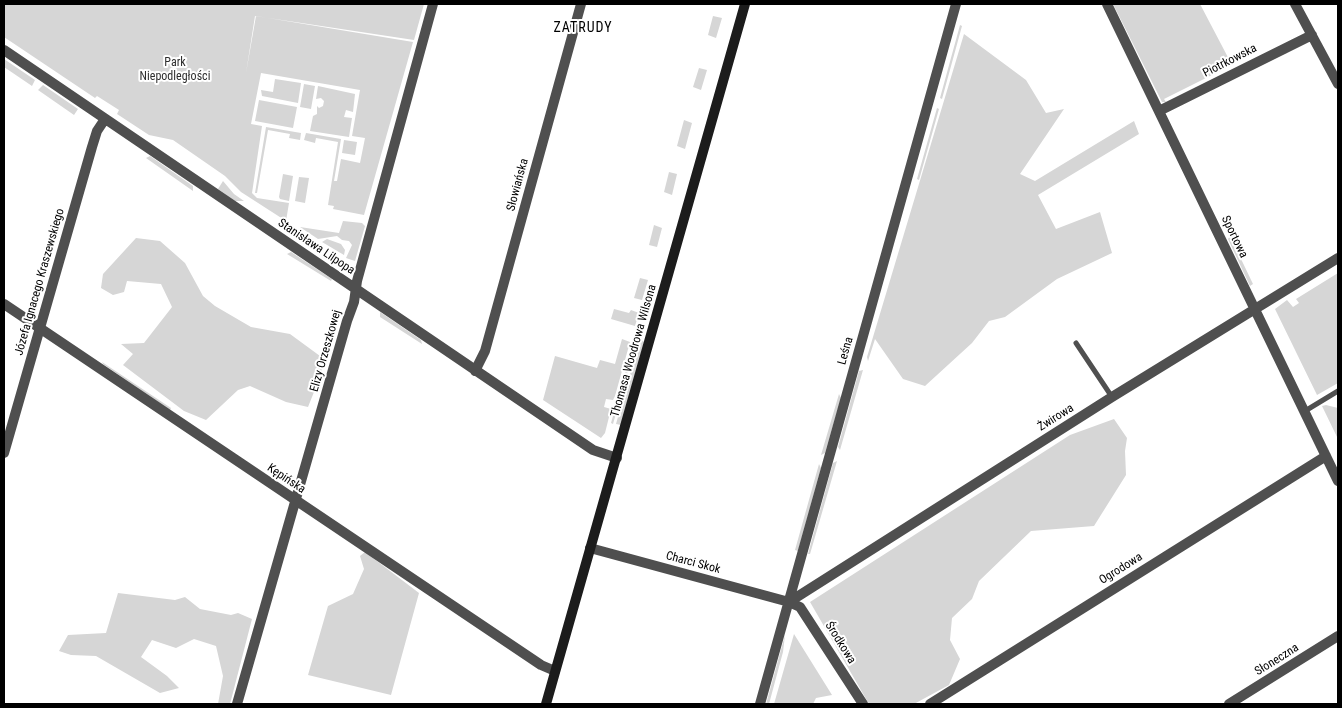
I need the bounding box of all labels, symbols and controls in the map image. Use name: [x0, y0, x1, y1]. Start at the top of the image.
district label: ZATRUDY: [553, 20, 613, 36]
street label: Piotrkowska: [1201, 41, 1259, 81]
park label: Park Niepodległości: [140, 56, 210, 84]
street label: Słowiańska: [504, 157, 532, 213]
street label: Józefa Ignacego Kraszewskiego: [12, 207, 68, 357]
street label: Sportowa: [1218, 214, 1250, 260]
street label: Stanisława Lilpopa: [275, 216, 357, 278]
street label: Thomasa Woodrowa Wilsona: [608, 283, 660, 419]
street label: Elizy Orzeszkowej: [307, 308, 345, 394]
street label: Leśna: [835, 335, 857, 367]
street label: Żwirowa: [1035, 401, 1077, 435]
street label: Kępińska: [264, 461, 308, 497]
street label: Charci Skok: [664, 549, 722, 577]
street label: Ogrodowa: [1097, 550, 1145, 588]
street label: Środkowa: [822, 619, 858, 667]
street label: Słoneczna: [1252, 641, 1302, 679]

